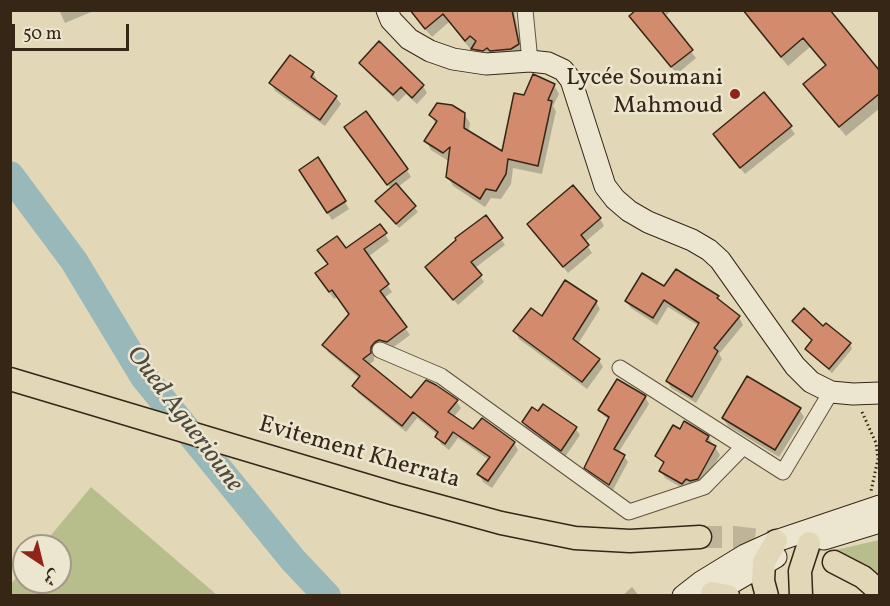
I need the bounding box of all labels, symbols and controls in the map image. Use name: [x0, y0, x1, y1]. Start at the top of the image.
scale bar: [15, 12, 132, 50]
text: 50 m: [23, 22, 62, 47]
place label: Lycée Soumani Mahmoud: [566, 66, 723, 122]
marker: Lycée Soumani Mahmoud: [728, 87, 742, 101]
water label: Oued Aguerioune: [118, 341, 248, 499]
street label: Evitement Kherrata: [255, 411, 463, 497]
north arrow: [12, 534, 72, 594]
text: ش: [38, 564, 64, 591]

